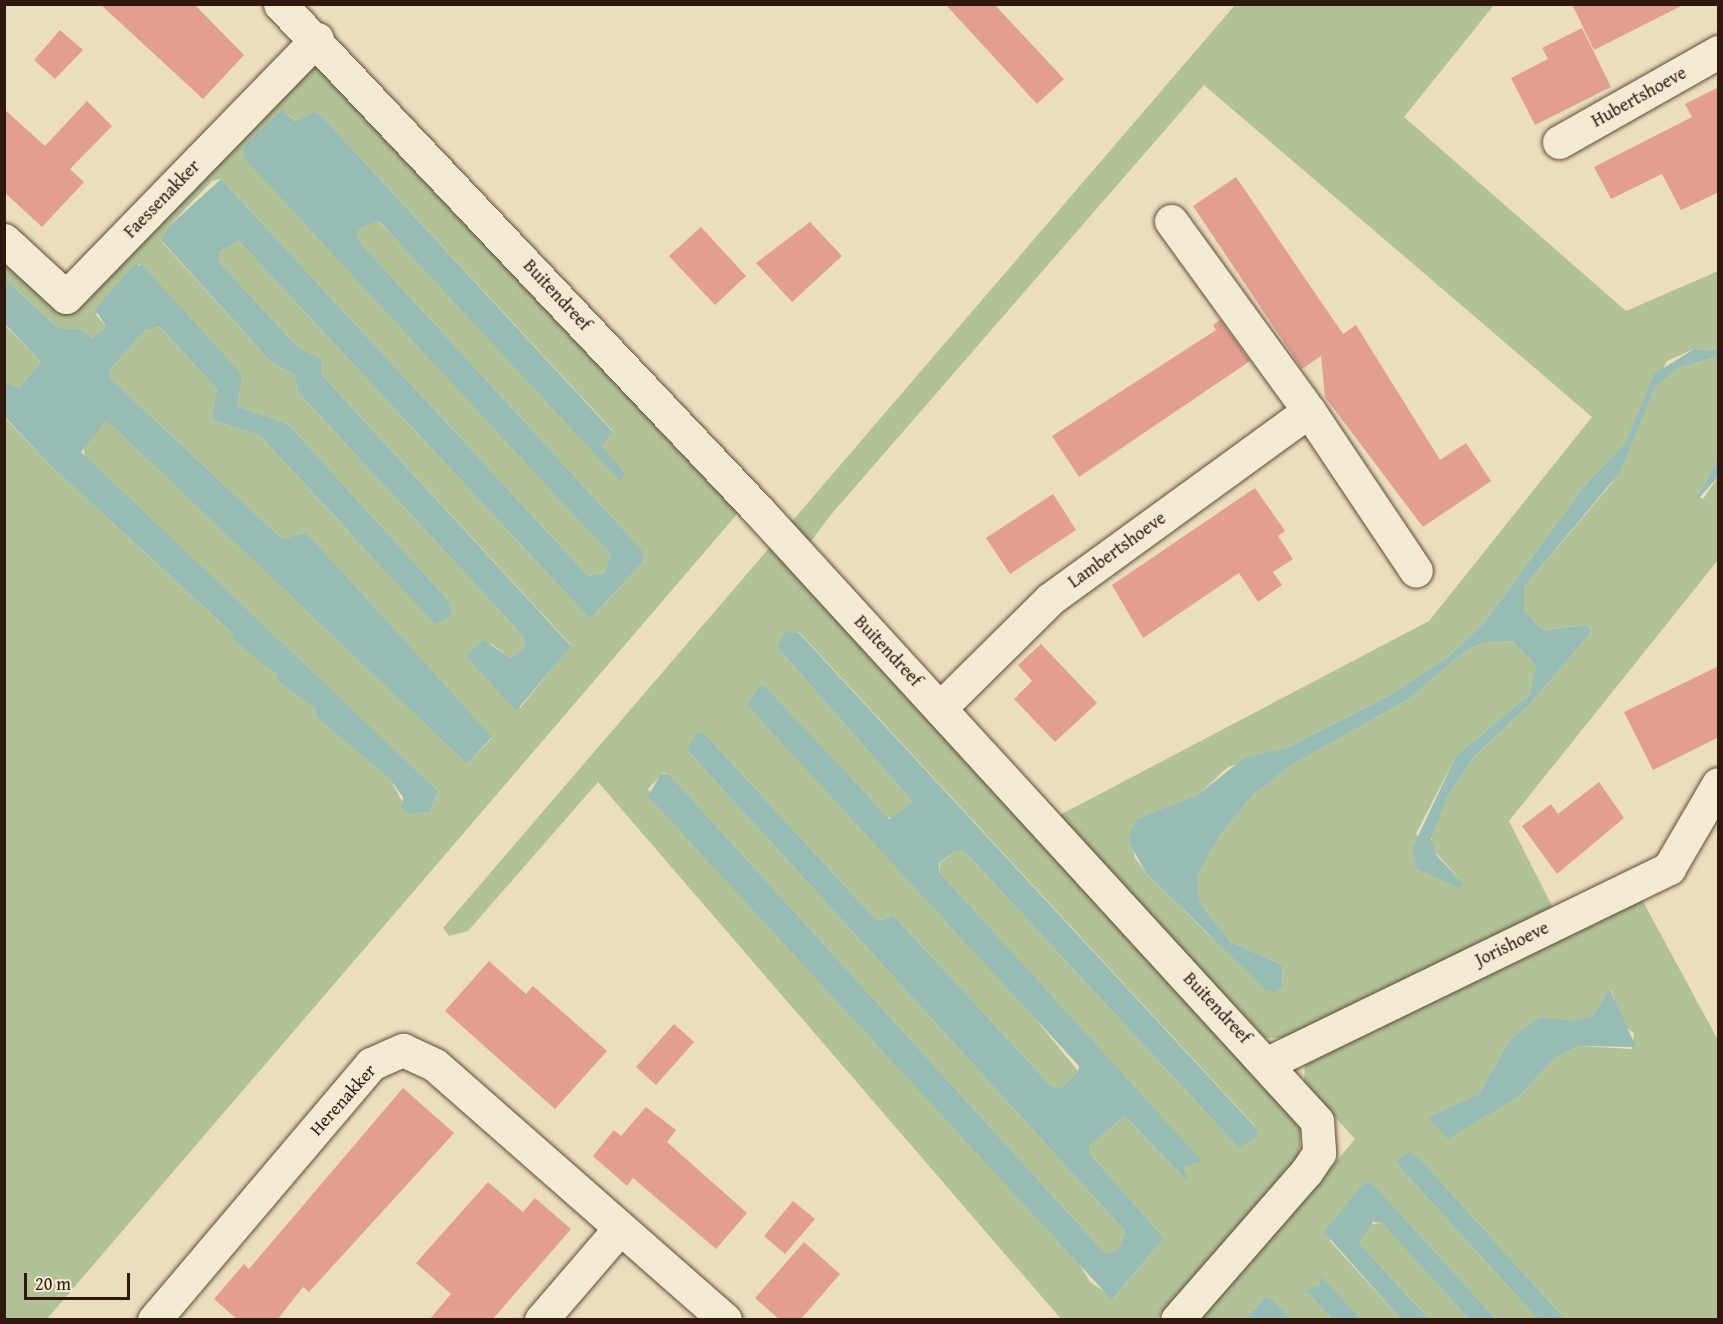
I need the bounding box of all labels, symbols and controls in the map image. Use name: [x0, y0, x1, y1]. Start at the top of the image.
street label: Hubertshoeve: [1588, 62, 1690, 132]
street label: Faessenakker: [119, 155, 205, 243]
street label: Buitendreef: [519, 255, 595, 335]
street label: Lambertshoeve: [1064, 507, 1170, 593]
street label: Buitendreef: [850, 611, 926, 691]
street label: Jorishoeve: [1472, 917, 1552, 971]
street label: Buitendreef: [1179, 968, 1255, 1048]
street label: Herenakker: [305, 1060, 381, 1140]
scale bar: [27, 1261, 134, 1299]
text: 20 m: [35, 1270, 71, 1297]

